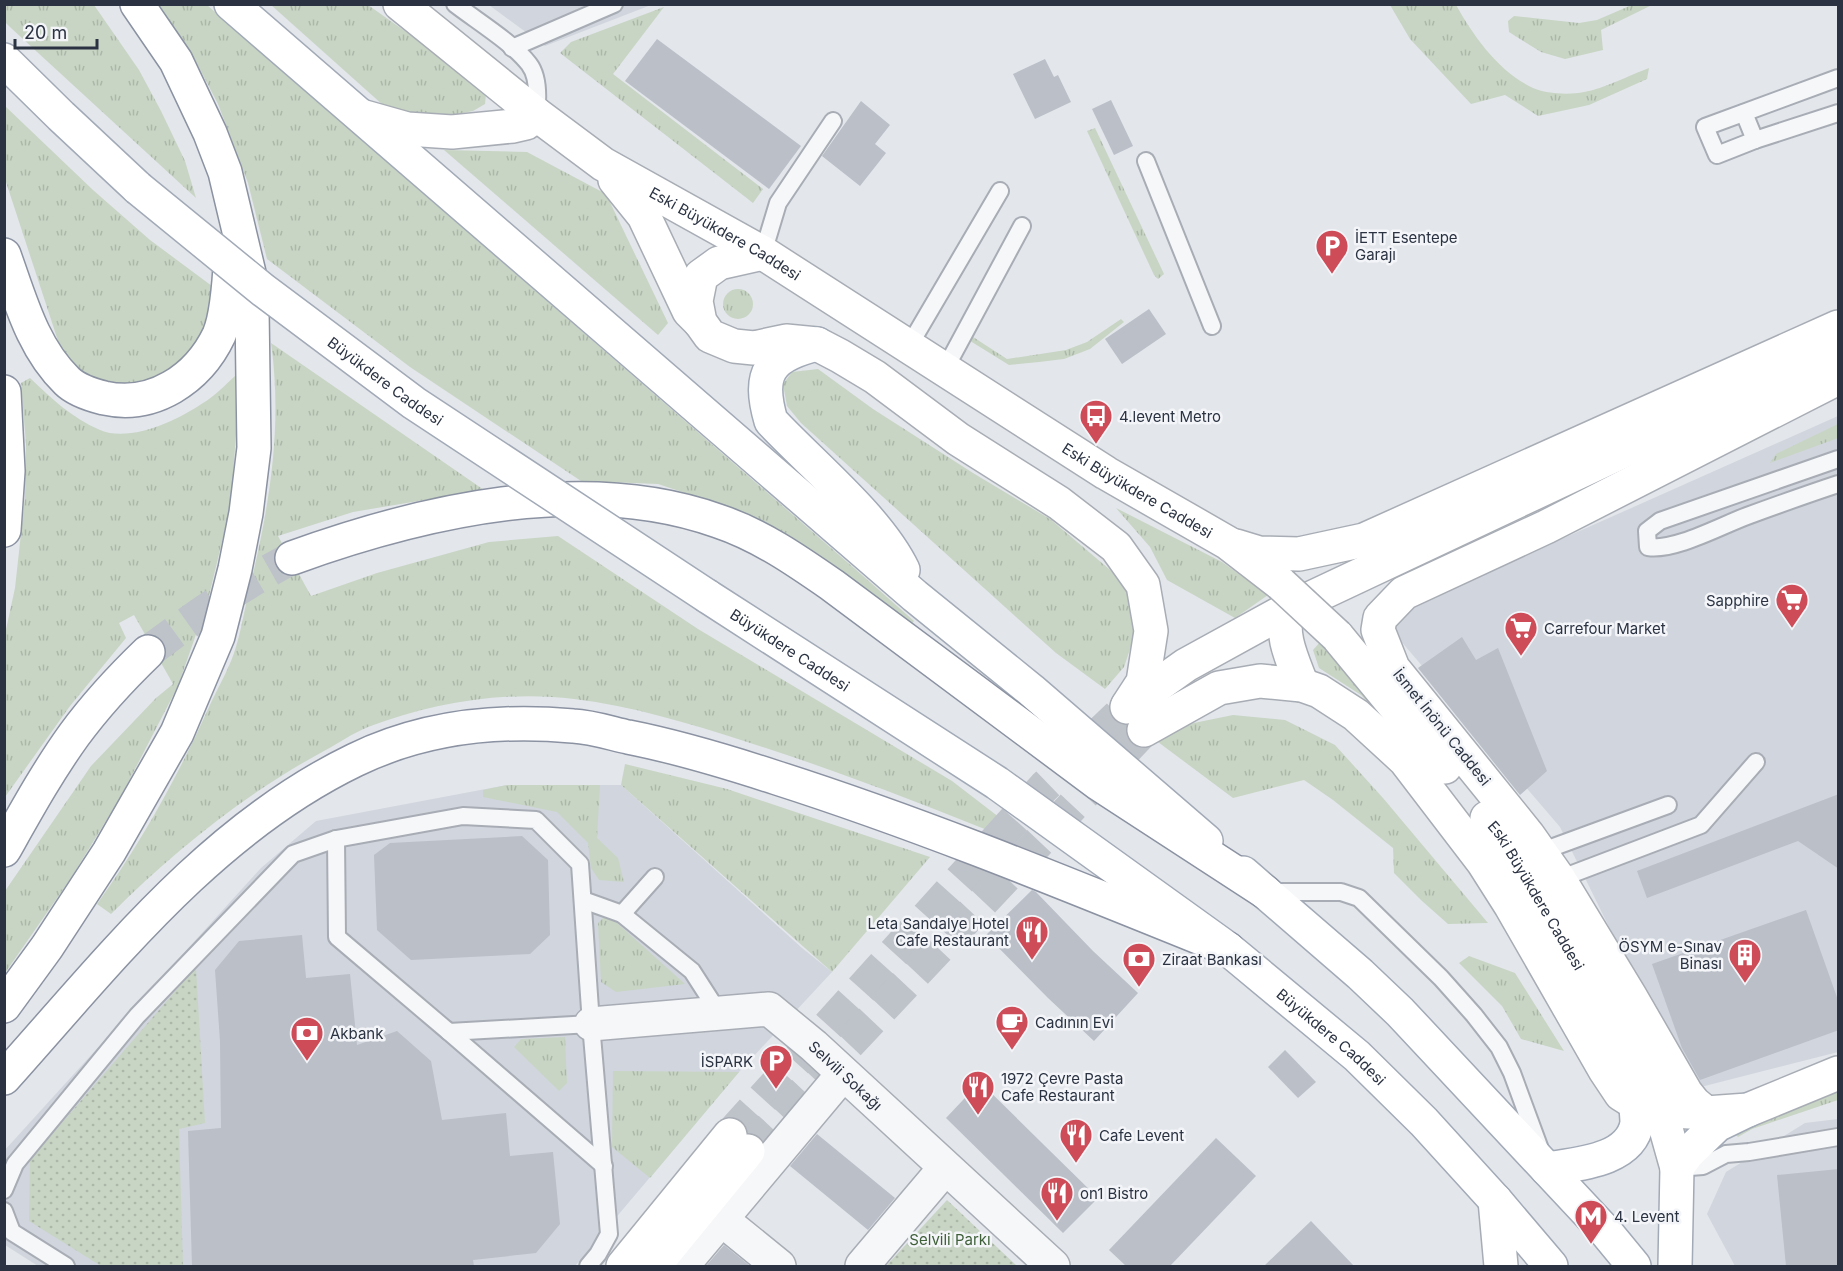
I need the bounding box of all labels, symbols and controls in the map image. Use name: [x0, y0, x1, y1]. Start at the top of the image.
scale bar: [15, 12, 98, 50]
text: 20 m: [24, 22, 67, 43]
street label: Eski Büyükdere Caddesi: [646, 182, 804, 284]
parking icon: İETT Esentepe Garajı: [1314, 228, 1350, 275]
place label: İETT Esentepe Garajı: [1355, 228, 1458, 264]
street label: Büyükdere Caddesi: [324, 332, 447, 429]
bus stop icon: 4.levent Metro: [1078, 398, 1114, 445]
place label: 4.levent Metro: [1119, 407, 1221, 426]
street label: Eski Büyükdere Caddesi: [1059, 438, 1216, 542]
supermarket icon: Sapphire: [1774, 582, 1810, 629]
place label: Sapphire: [1706, 591, 1769, 610]
street label: Büyükdere Caddesi: [727, 604, 853, 695]
supermarket icon: Carrefour Market: [1503, 610, 1539, 657]
place label: Carrefour Market: [1544, 619, 1666, 638]
street label: İsmet İnönü Caddesi: [1389, 665, 1495, 789]
street label: Eski Büyükdere Caddesi: [1484, 816, 1589, 973]
place label: Leta Sandalye Hotel Cafe Restaurant: [868, 914, 1009, 950]
restaurant icon: Leta Sandalye Hotel Cafe Restaurant: [1014, 914, 1050, 961]
place label: ÖSYM e-Sınav Binası: [1619, 937, 1723, 973]
building icon: ÖSYM e-Sınav Binası: [1727, 937, 1763, 984]
bank icon: Ziraat Bankası: [1121, 941, 1157, 988]
place label: Ziraat Bankası: [1162, 950, 1262, 969]
street label: Büyükdere Caddesi: [1273, 984, 1390, 1089]
cafe icon: Cadının Evi: [994, 1004, 1030, 1051]
place label: Cadının Evi: [1035, 1013, 1114, 1032]
bank icon: Akbank: [289, 1015, 325, 1062]
place label: Akbank: [330, 1024, 384, 1043]
street label: Selvili Sokağı: [805, 1036, 887, 1114]
parking icon: İSPARK: [758, 1043, 794, 1090]
place label: İSPARK: [701, 1052, 753, 1071]
restaurant icon: 1972 Çevre Pasta Cafe Restaurant: [960, 1069, 996, 1116]
place label: 1972 Çevre Pasta Cafe Restaurant: [1001, 1069, 1124, 1105]
restaurant icon: Cafe Levent: [1058, 1117, 1094, 1164]
place label: Cafe Levent: [1099, 1126, 1184, 1145]
restaurant icon: on1 Bistro: [1039, 1175, 1075, 1222]
place label: on1 Bistro: [1080, 1184, 1148, 1203]
metro station icon: 4. Levent: [1573, 1198, 1609, 1245]
place label: 4. Levent: [1614, 1207, 1679, 1226]
park label: Selvili Parkı: [909, 1230, 991, 1249]

